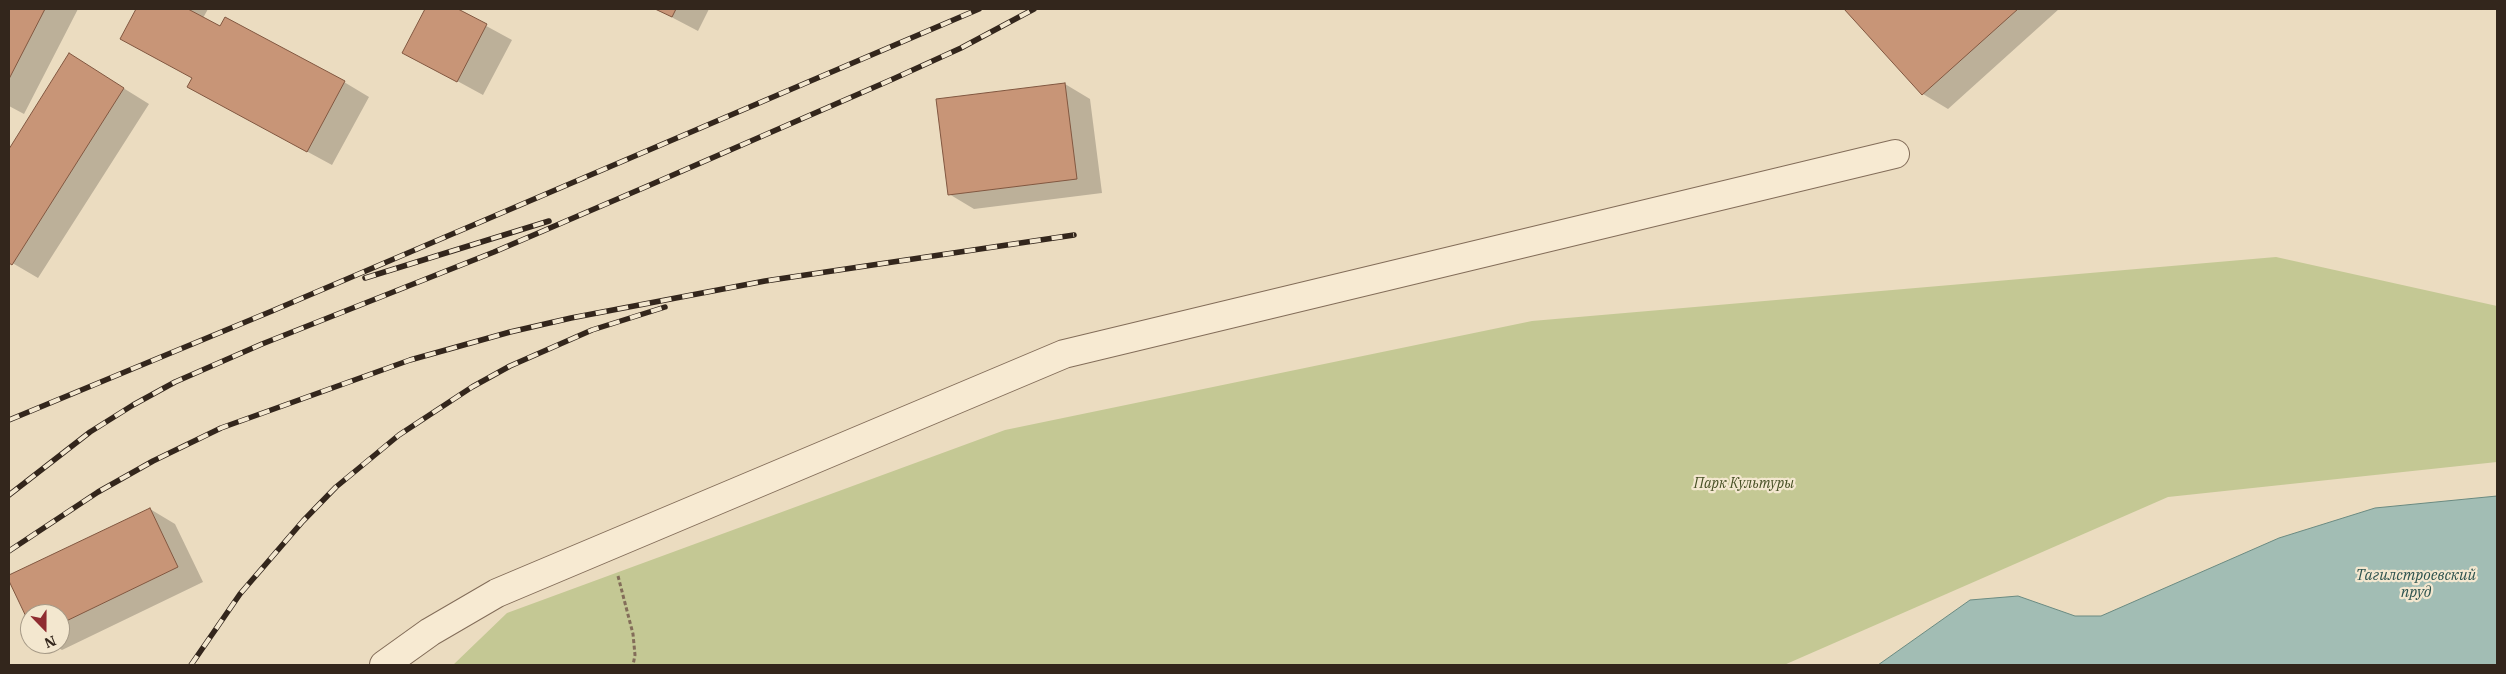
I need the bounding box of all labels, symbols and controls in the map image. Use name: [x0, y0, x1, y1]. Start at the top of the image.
park label: Парк Культуры: [1694, 476, 1794, 492]
water label: Тагилстроевский пруд: [2356, 567, 2476, 602]
north arrow: [20, 604, 70, 654]
text: N: [42, 632, 59, 652]

